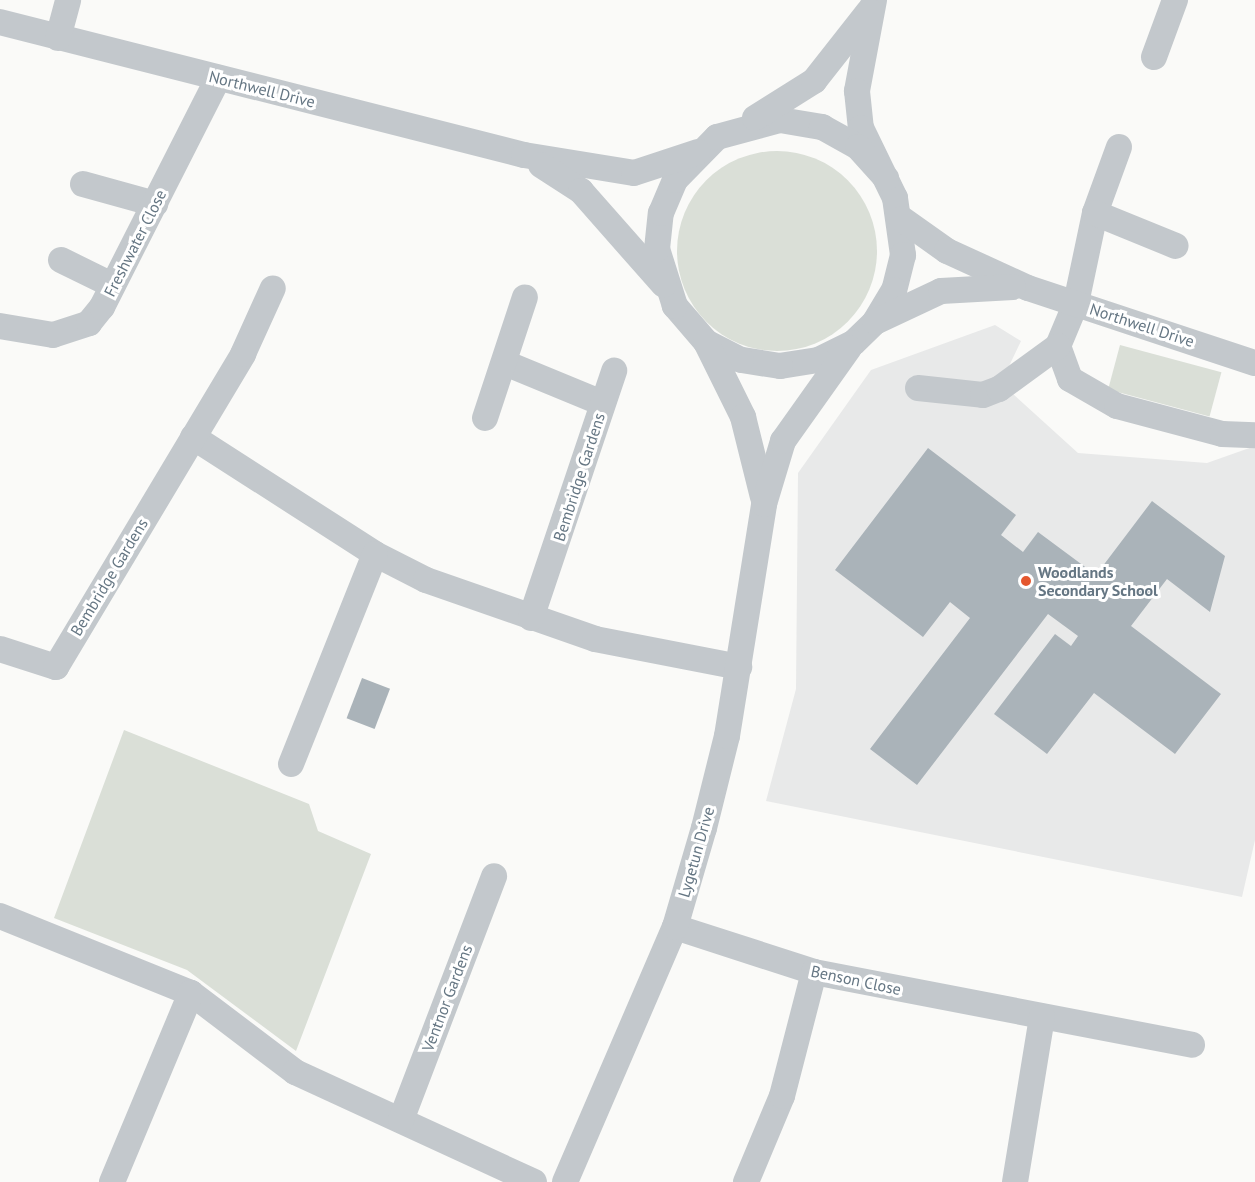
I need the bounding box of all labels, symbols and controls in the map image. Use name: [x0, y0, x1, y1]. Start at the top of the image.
street label: Northwell Drive: [207, 67, 317, 111]
street label: Freshwater Close: [100, 186, 170, 300]
street label: Northwell Drive: [1087, 299, 1197, 351]
street label: Bembridge Gardens: [549, 410, 609, 544]
street label: Bembridge Gardens: [66, 515, 152, 639]
place label: Woodlands Secondary School: [1038, 562, 1158, 600]
marker: Woodlands Secondary School: [1019, 574, 1033, 588]
street label: Lygetun Drive: [674, 804, 718, 900]
street label: Ventnor Gardens: [418, 942, 476, 1054]
street label: Benson Close: [809, 961, 903, 999]

